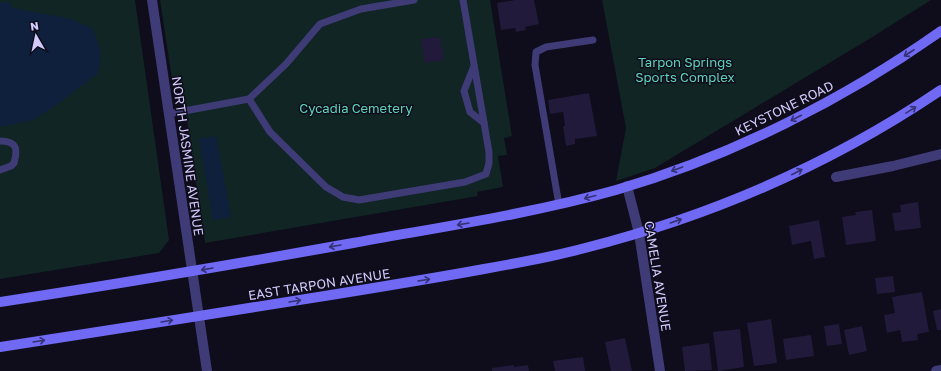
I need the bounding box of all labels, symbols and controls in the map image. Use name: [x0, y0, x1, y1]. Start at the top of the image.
north arrow: [16, 16, 56, 56]
text: N: [29, 19, 40, 33]
one-way arrow: [903, 50, 915, 58]
park label: Tarpon Springs Sports Complex: [635, 54, 735, 85]
street label: NORTH JASMINE AVENUE: [169, 75, 207, 237]
street label: KEYSTONE ROAD: [732, 77, 836, 139]
park label: Cycadia Cemetery: [299, 100, 413, 116]
one-way arrow: [905, 106, 916, 114]
one-way arrow: [791, 115, 803, 122]
one-way arrow: [671, 166, 683, 174]
one-way arrow: [790, 168, 802, 175]
one-way arrow: [584, 193, 597, 201]
one-way arrow: [670, 216, 682, 224]
one-way arrow: [457, 220, 470, 228]
street label: CAMELIA AVENUE: [641, 220, 675, 332]
one-way arrow: [329, 243, 342, 251]
street label: EAST TARPON AVENUE: [247, 265, 391, 303]
one-way arrow: [201, 266, 214, 274]
one-way arrow: [417, 275, 430, 283]
one-way arrow: [288, 296, 301, 304]
one-way arrow: [160, 317, 173, 325]
one-way arrow: [32, 337, 45, 345]

